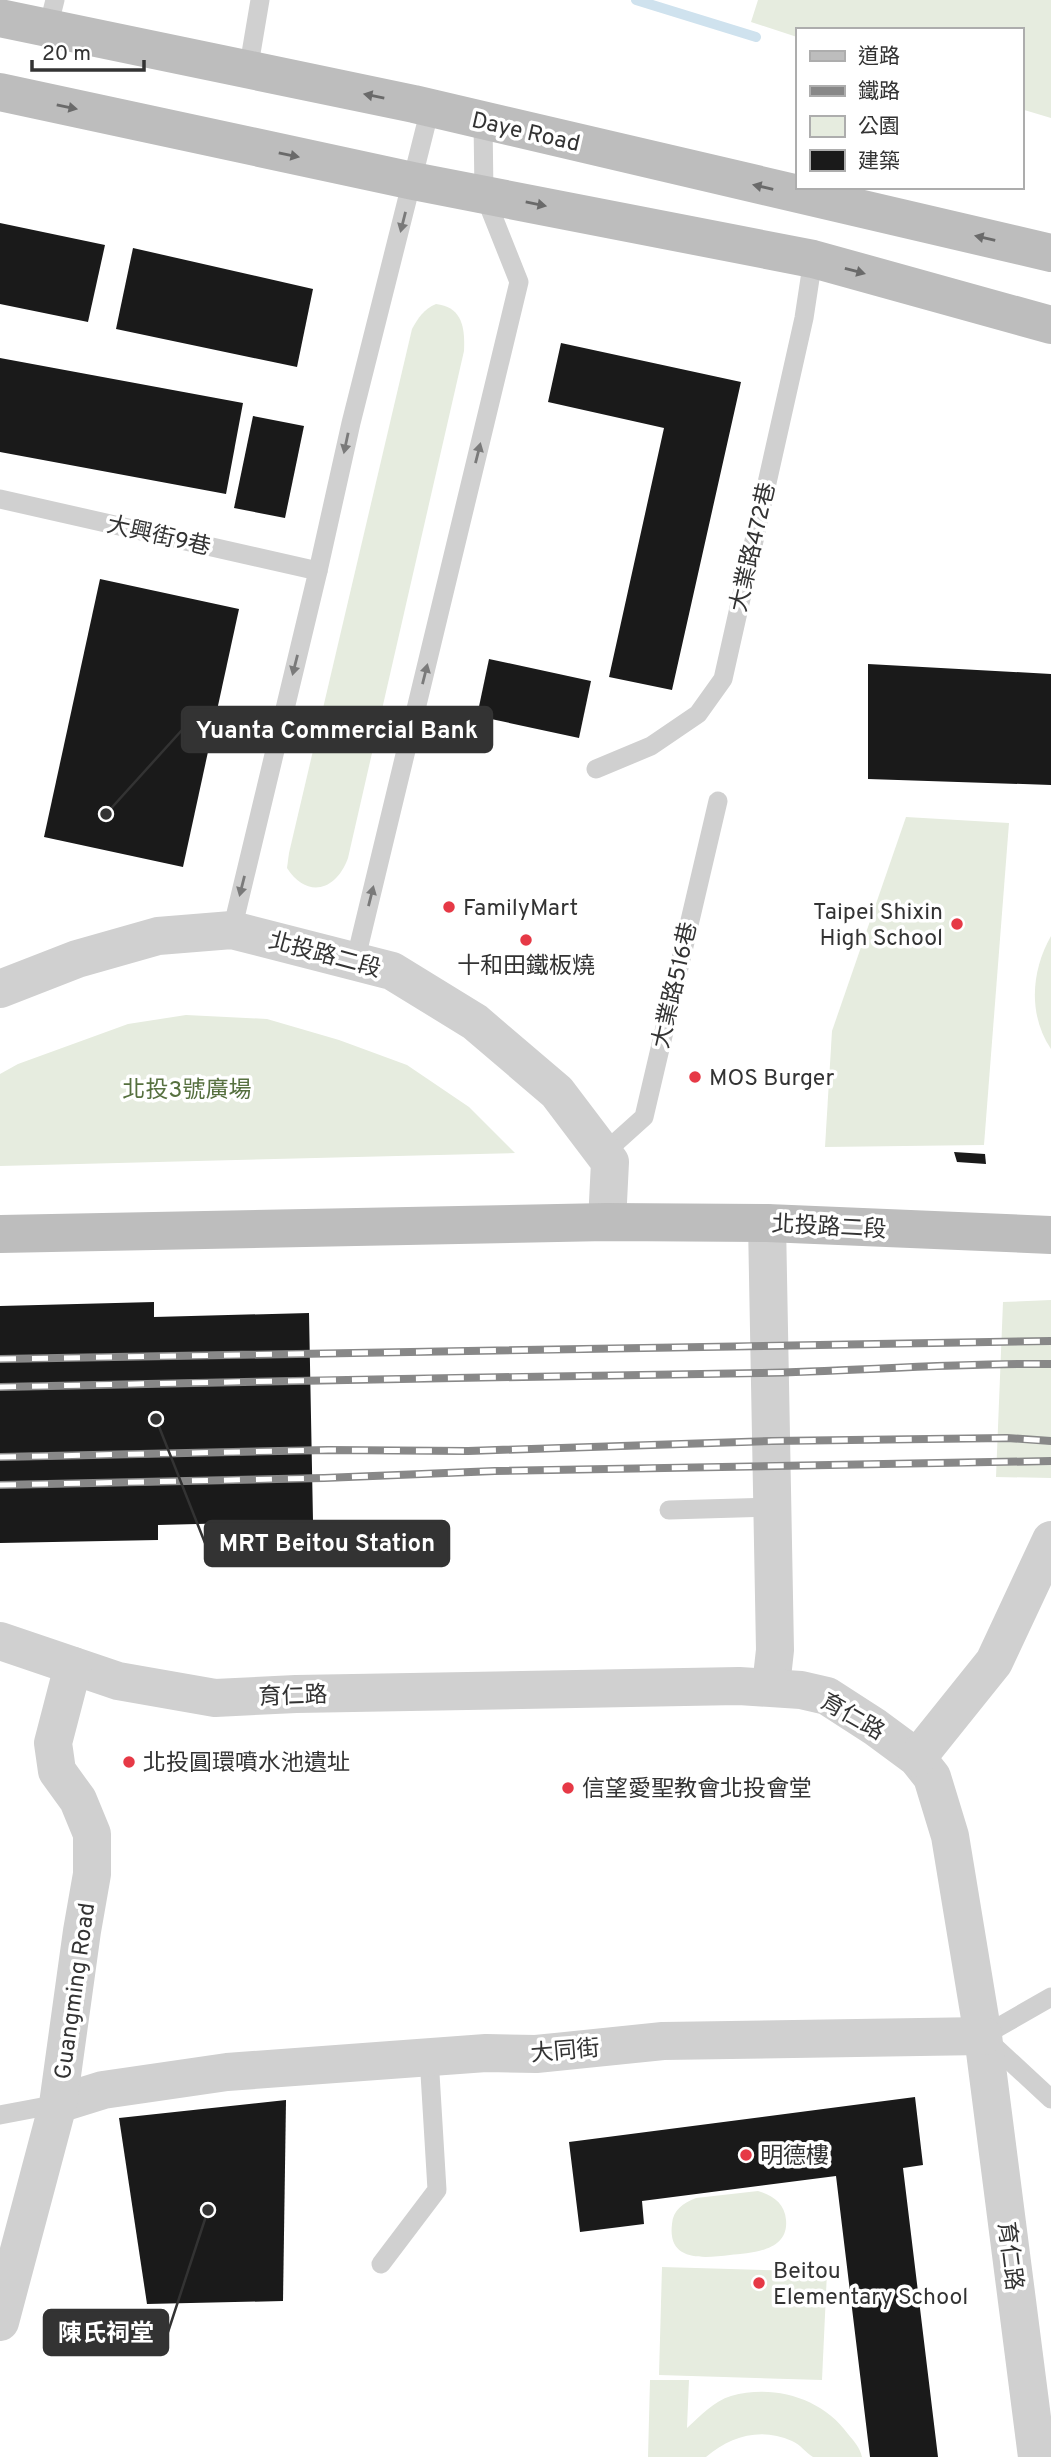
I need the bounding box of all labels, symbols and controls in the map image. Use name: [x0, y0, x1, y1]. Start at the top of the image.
scale bar: [32, 28, 144, 72]
legend: [796, 28, 1023, 189]
text: 20 m: [42, 41, 91, 68]
text: 道路: [858, 44, 900, 71]
text: 鐵路: [858, 79, 900, 106]
one-way arrow: [363, 91, 385, 102]
one-way arrow: [56, 101, 78, 112]
street label: Daye Road: [468, 107, 582, 160]
text: 公園: [858, 114, 900, 141]
one-way arrow: [278, 149, 300, 160]
text: 建築: [858, 149, 900, 176]
one-way arrow: [752, 181, 774, 192]
one-way arrow: [525, 199, 547, 210]
one-way arrow: [397, 212, 408, 234]
one-way arrow: [973, 232, 995, 243]
one-way arrow: [845, 266, 866, 276]
one-way arrow: [341, 432, 352, 454]
one-way arrow: [473, 442, 484, 464]
street label: 大業路472巷: [725, 480, 783, 615]
street label: 大興街9巷: [104, 511, 213, 563]
one-way arrow: [290, 654, 301, 676]
one-way arrow: [420, 663, 431, 685]
callout: Yuanta Commercial Bank: [182, 707, 492, 752]
text: Yuanta Commercial Bank: [196, 717, 478, 747]
one-way arrow: [236, 875, 247, 897]
one-way arrow: [366, 885, 377, 907]
place label: FamilyMart: [463, 895, 578, 924]
marker: FamilyMart: [441, 899, 457, 915]
place label: Taipei Shixin High School: [813, 899, 943, 954]
marker: Taipei Shixin High School: [949, 916, 965, 932]
street label: 大業路516巷: [648, 920, 705, 1051]
street label: 北投路二段: [265, 928, 384, 985]
marker: 十和田鐵板燒: [518, 932, 534, 948]
place label: 十和田鐵板燒: [457, 953, 595, 982]
place label: MOS Burger: [709, 1065, 834, 1094]
marker: MOS Burger: [687, 1069, 703, 1085]
park label: 北投3號廣場: [123, 1077, 251, 1106]
street label: 北投路二段: [771, 1211, 887, 1246]
callout: MRT Beitou Station: [205, 1521, 449, 1566]
text: MRT Beitou Station: [219, 1530, 435, 1560]
street label: 育仁路: [258, 1682, 328, 1713]
street label: 育仁路: [815, 1688, 889, 1748]
place label: 北投圓環噴水池遺址: [143, 1750, 350, 1779]
marker: 北投圓環噴水池遺址: [121, 1754, 137, 1770]
place label: 信望愛聖教會北投會堂: [582, 1776, 812, 1805]
marker: 信望愛聖教會北投會堂: [560, 1780, 576, 1796]
street label: Guangming Road: [50, 1901, 103, 2081]
street label: 大同街: [530, 2035, 601, 2070]
place label: 明德樓: [760, 2143, 829, 2172]
marker: 明德樓: [738, 2147, 754, 2163]
street label: 育仁路: [990, 2220, 1027, 2292]
place label: Beitou Elementary School: [773, 2258, 968, 2313]
marker: Beitou Elementary School: [751, 2275, 767, 2291]
callout: 陳氏祠堂: [44, 2310, 168, 2355]
text: 陳氏祠堂: [58, 2320, 154, 2350]

